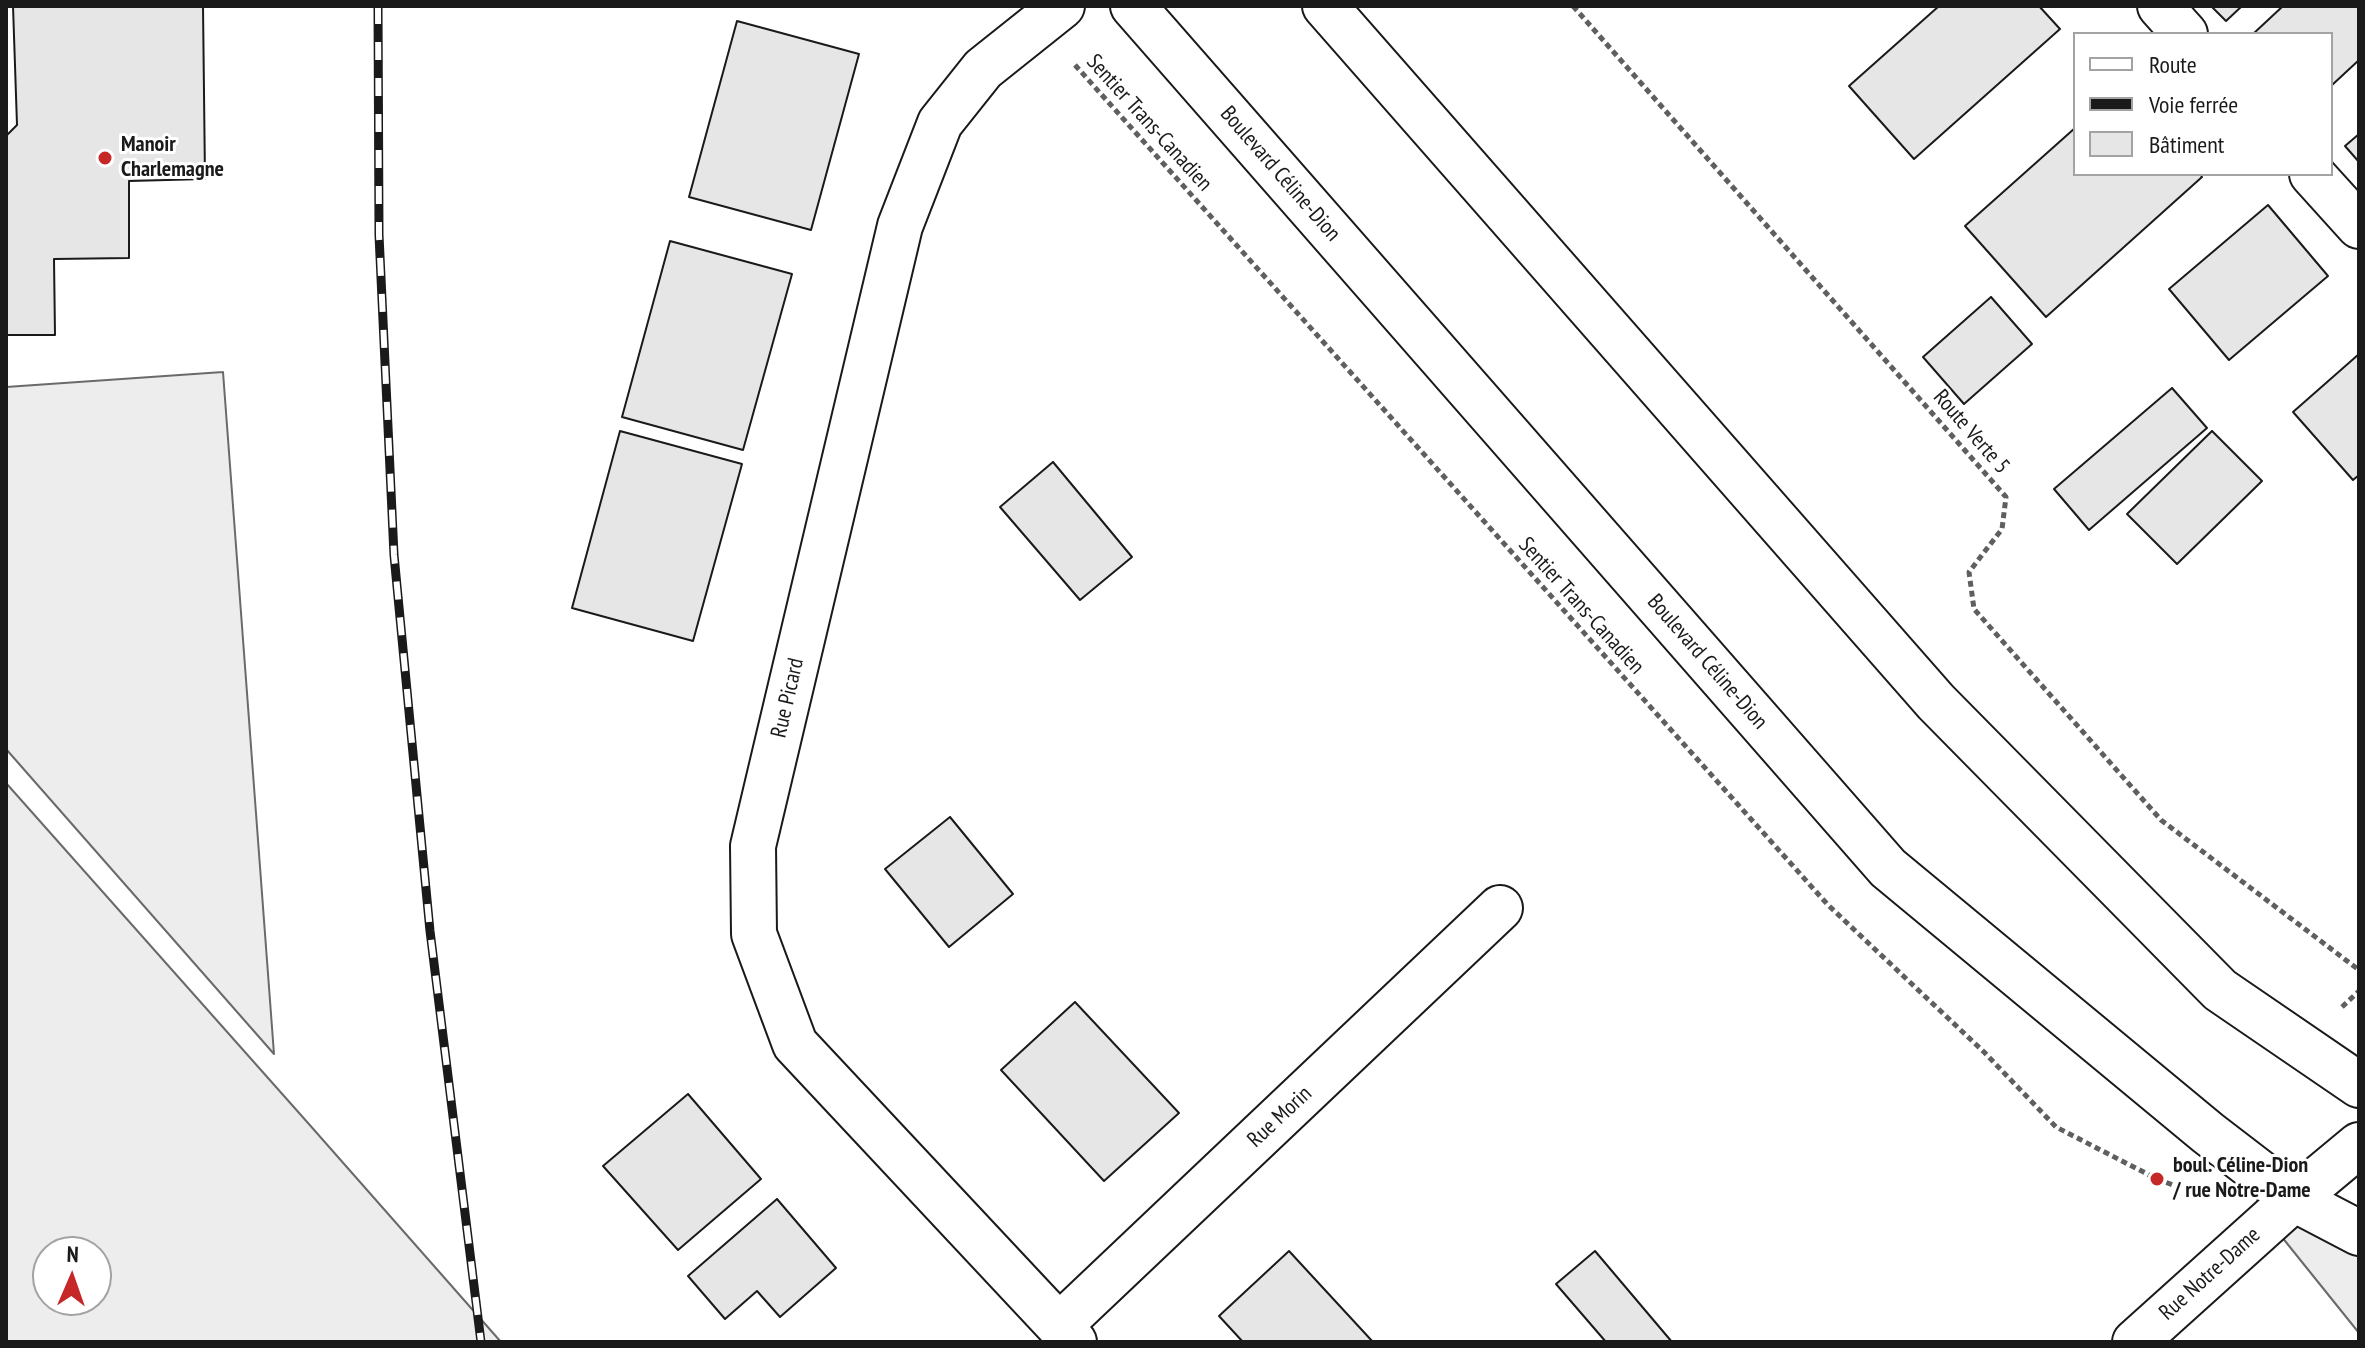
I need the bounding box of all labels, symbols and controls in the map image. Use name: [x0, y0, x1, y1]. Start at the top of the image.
legend: [2073, 32, 2333, 176]
street label: Sentier Trans-Canadien: [1081, 49, 1217, 197]
text: Route: [2149, 49, 2197, 80]
text: Voie ferrée: [2149, 89, 2238, 120]
street label: Boulevard Céline-Dion: [1214, 101, 1346, 247]
text: Bâtiment: [2149, 129, 2224, 160]
place label: Manoir Charlemagne: [121, 132, 224, 184]
marker: Manoir Charlemagne: [96, 149, 114, 167]
street label: Route Verte 5: [1927, 385, 2015, 479]
street label: Sentier Trans-Canadien: [1513, 532, 1649, 680]
street label: Boulevard Céline-Dion: [1641, 589, 1773, 735]
street label: Rue Picard: [766, 656, 810, 740]
street label: Rue Morin: [1243, 1081, 1317, 1153]
place label: boul. Céline-Dion / rue Notre-Dame: [2173, 1153, 2311, 1204]
marker: boul. Céline-Dion / rue Notre-Dame: [2148, 1170, 2166, 1188]
street label: Rue Notre-Dame: [2154, 1222, 2266, 1326]
north arrow: [32, 1236, 112, 1316]
text: N: [66, 1240, 79, 1268]

